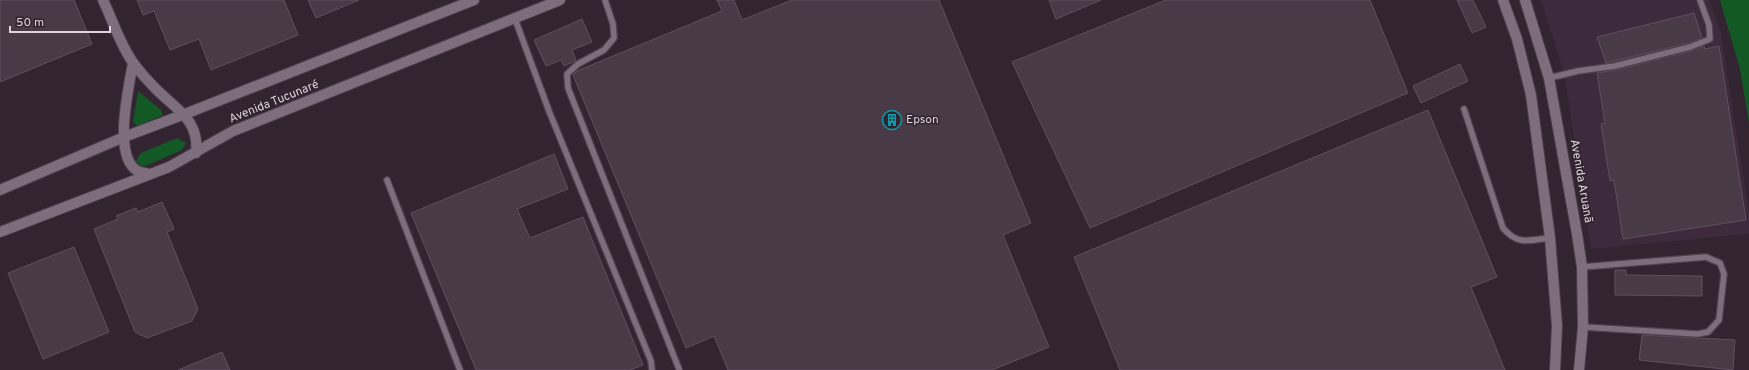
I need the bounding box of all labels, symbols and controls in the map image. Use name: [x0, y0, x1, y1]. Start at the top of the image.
scale bar: [10, 8, 110, 34]
text: 50 m: [16, 15, 44, 31]
street label: Avenida Tucunaré: [227, 77, 321, 127]
building icon: Epson: [881, 109, 903, 131]
place label: Epson: [906, 112, 939, 128]
street label: Avenida Aruanã: [1566, 138, 1596, 224]

